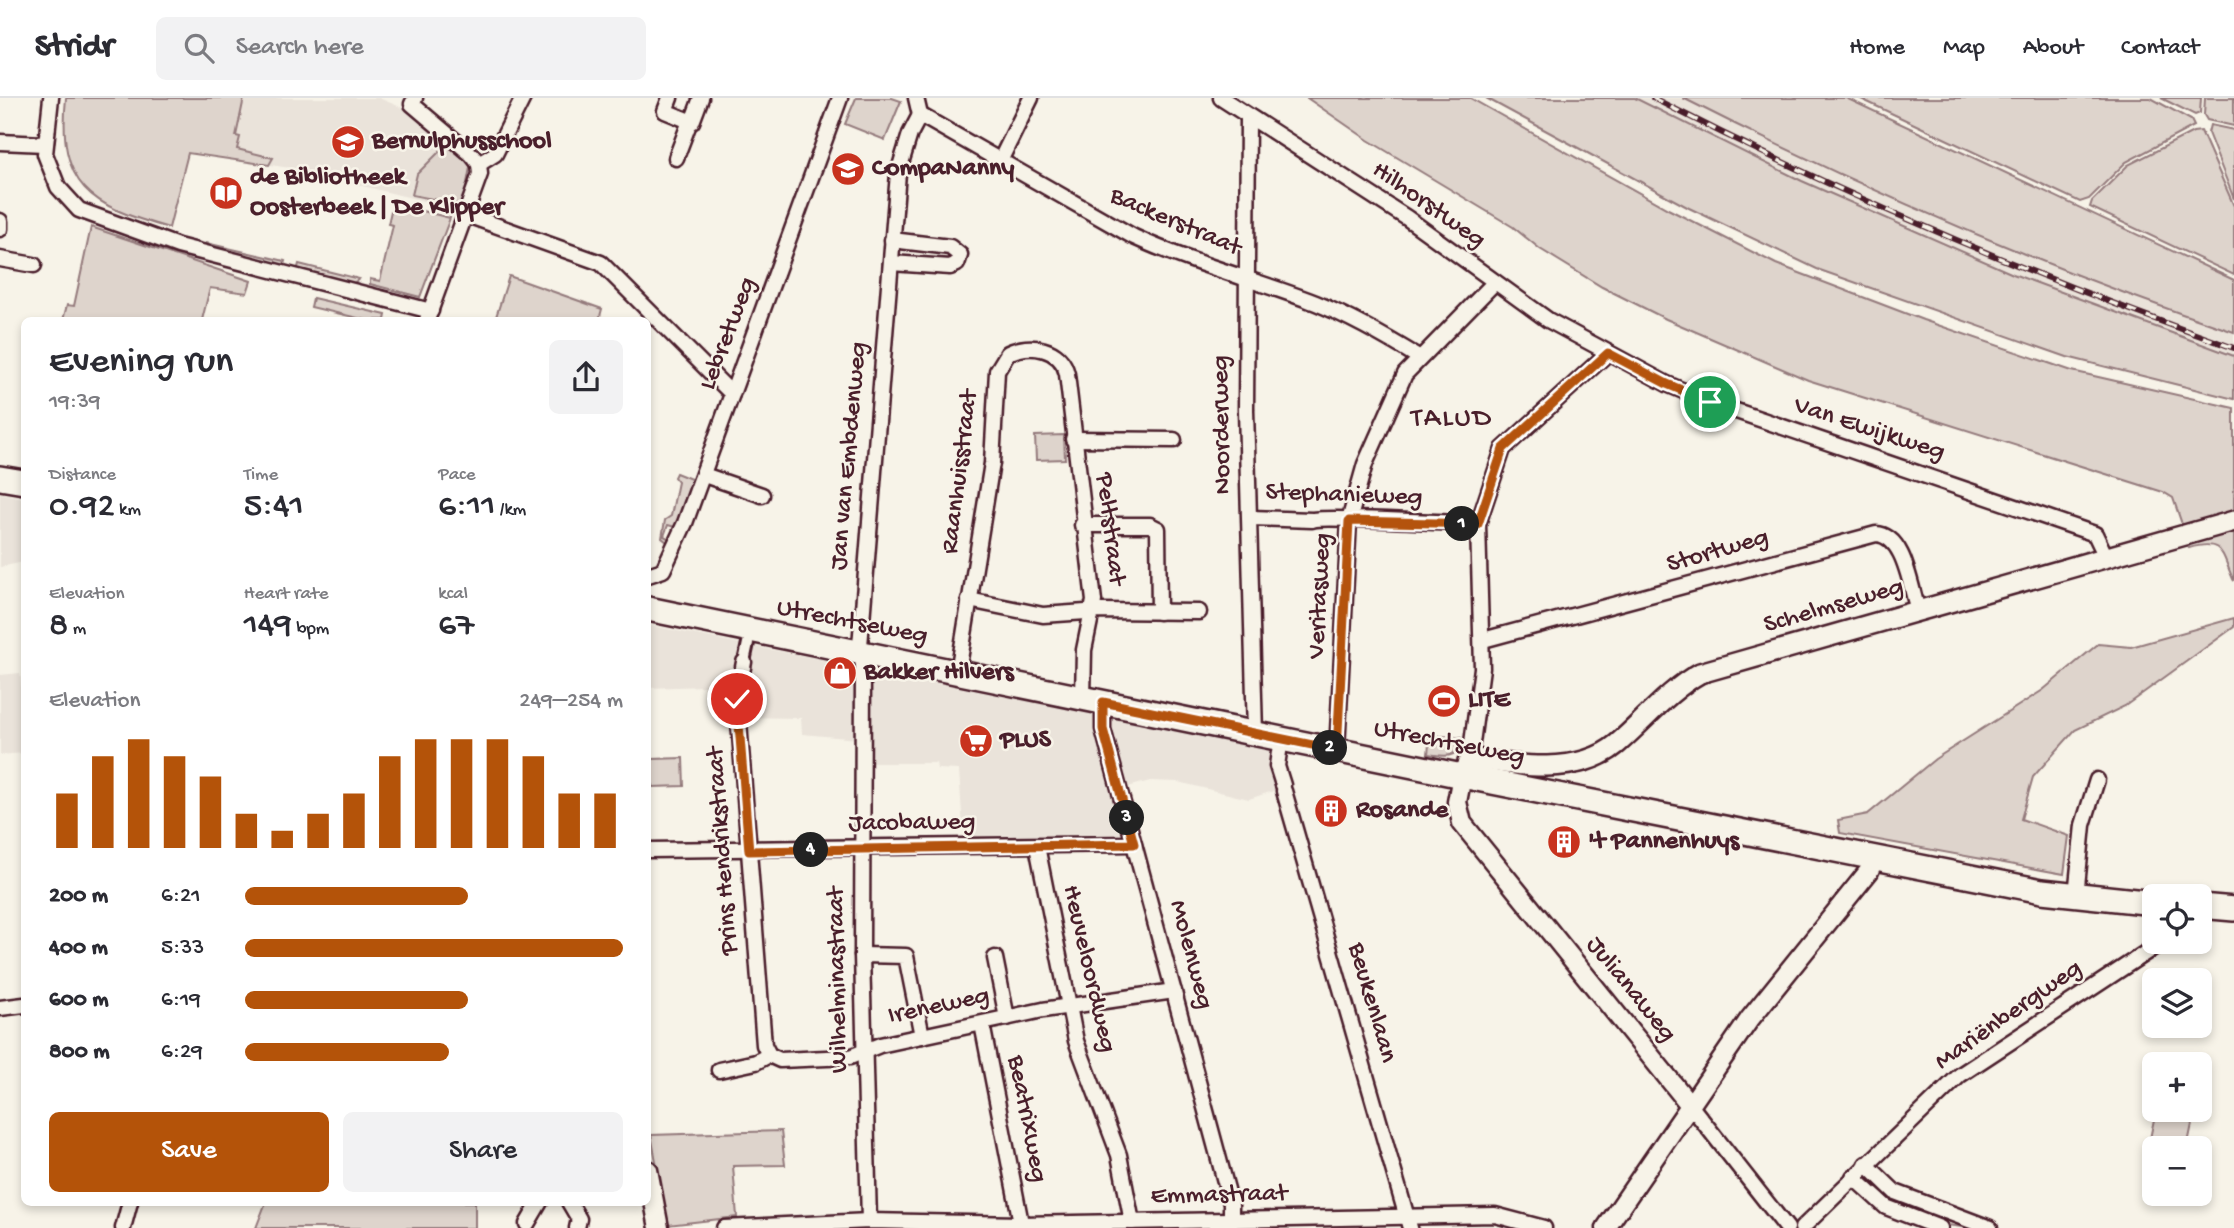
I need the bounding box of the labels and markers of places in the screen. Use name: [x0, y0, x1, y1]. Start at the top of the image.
school or university icon: Bernulphusschool: [329, 123, 367, 161]
place label: Bernulphusschool: [371, 127, 552, 158]
school or university icon: CompaNanny: [829, 150, 867, 188]
place label: CompaNanny: [872, 154, 1014, 185]
place label: de Bibliotheek Oosterbeek | De Klipper: [250, 163, 506, 224]
library icon: de Bibliotheek Oosterbeek | De Klipper: [207, 174, 245, 212]
pin: [1680, 372, 1740, 432]
pin: 1: [1444, 506, 1480, 542]
shop icon: Bakker Hilvers: [821, 654, 859, 692]
place label: Bakker Hilvers: [863, 658, 1015, 689]
pin: [707, 669, 767, 729]
sports icon: LITE: [1425, 682, 1463, 720]
place label: LITE: [1468, 686, 1512, 717]
supermarket icon: PLUS: [957, 722, 995, 760]
place label: PLUS: [998, 726, 1052, 757]
pin: 2: [1312, 730, 1348, 766]
building icon: Rosande: [1312, 792, 1350, 830]
place label: Rosande: [1355, 796, 1450, 827]
pin: 3: [1110, 800, 1144, 836]
building icon: 't Pannenhuys: [1545, 823, 1583, 861]
place label: 't Pannenhuys: [1588, 827, 1741, 858]
pin: 4: [794, 832, 828, 868]

